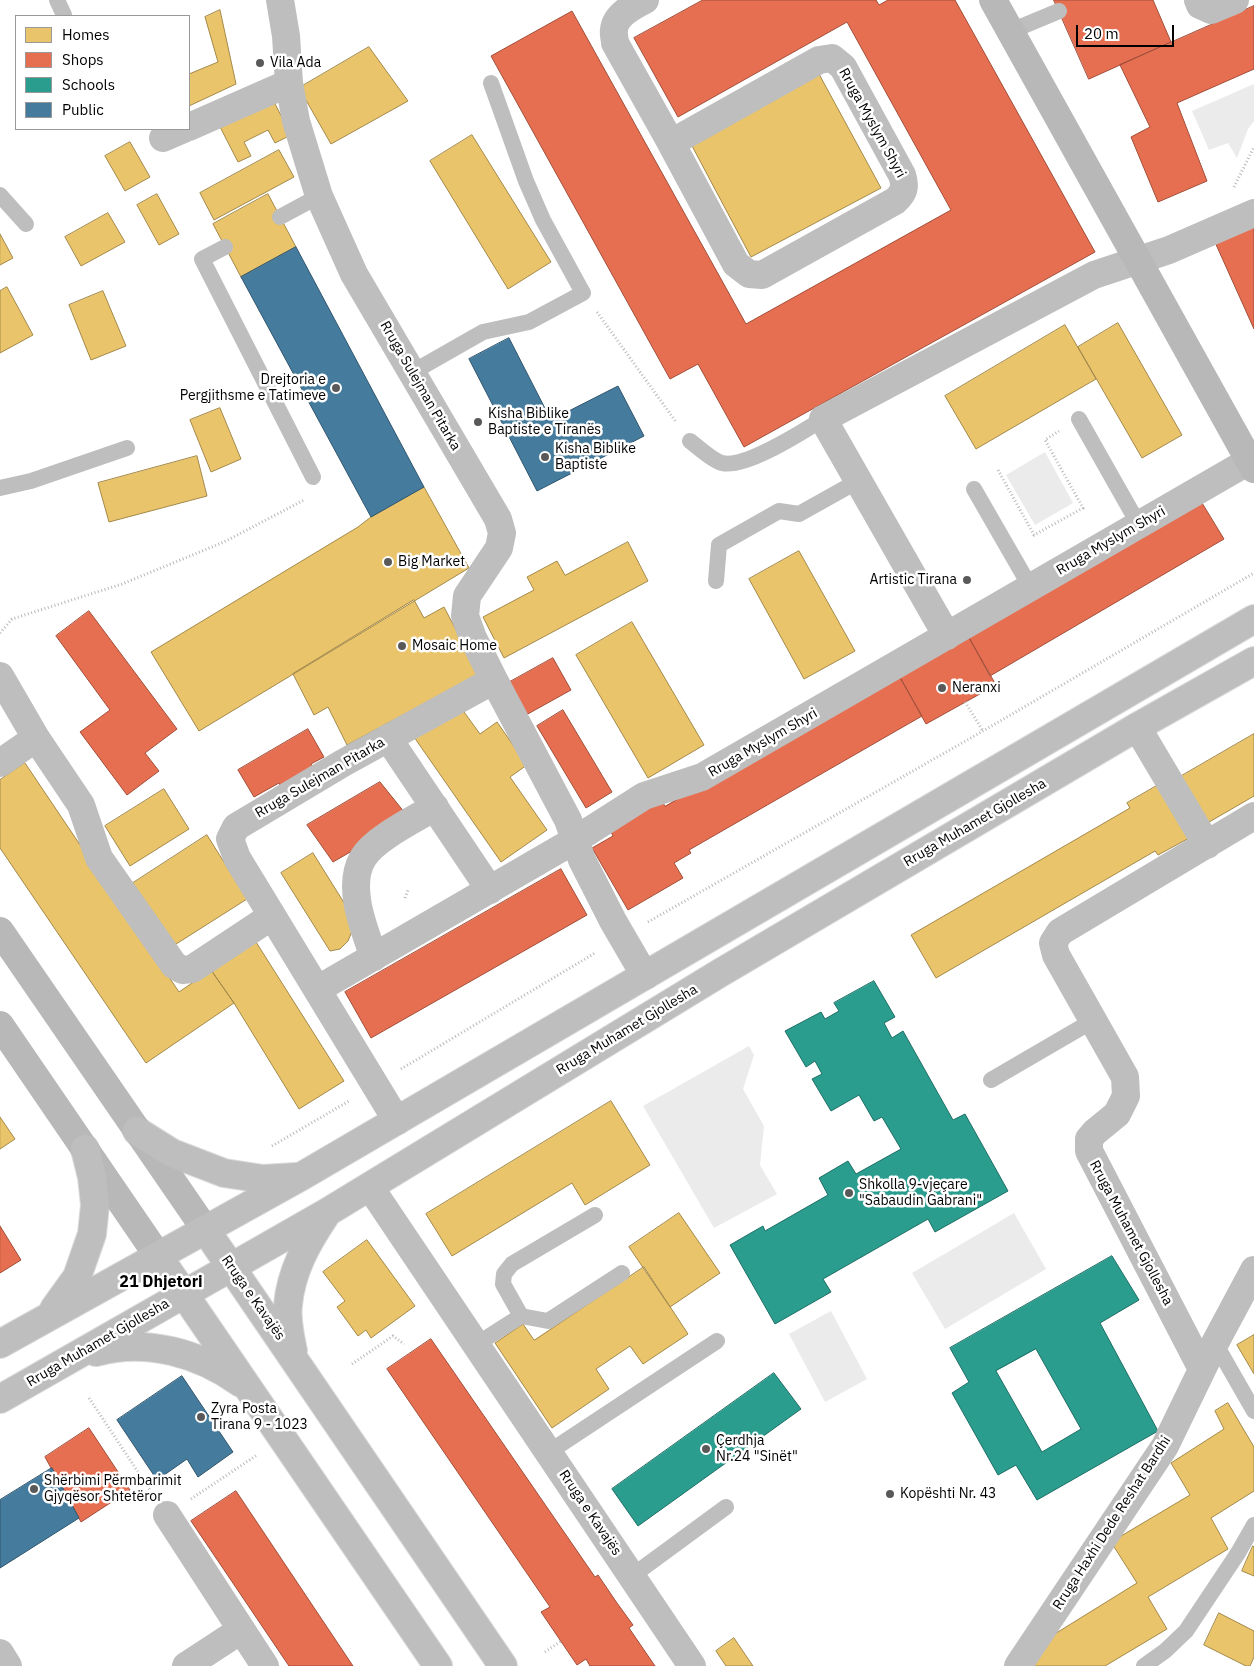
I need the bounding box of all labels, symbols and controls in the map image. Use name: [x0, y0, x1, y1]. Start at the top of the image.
legend: [15, 15, 190, 130]
scale bar: [1079, 15, 1176, 47]
text: 20 m: [1084, 24, 1119, 43]
text: Homes: [62, 25, 110, 44]
text: Shops: [62, 50, 104, 69]
place label: Vila Ada: [270, 55, 321, 71]
marker: Vila Ada: [254, 57, 266, 69]
street label: Rruga Myslym Shyri: [835, 65, 909, 181]
text: Schools: [62, 75, 115, 94]
text: Public: [62, 100, 104, 119]
street label: Rruga Sulejman Pitarka: [376, 318, 464, 454]
place label: Drejtoria e Pergjithsme e Tatimeve: [180, 372, 326, 404]
marker: Drejtoria e Pergjithsme e Tatimeve: [330, 382, 342, 394]
place label: Kisha Biblike Baptiste e Tiranës: [488, 406, 601, 438]
marker: Kisha Biblike Baptiste e Tiranës: [472, 416, 484, 428]
place label: Kisha Biblike Baptiste: [555, 441, 636, 474]
marker: Kisha Biblike Baptiste: [539, 451, 551, 463]
street label: Rruga Myslym Shyri: [1054, 503, 1168, 579]
place label: Big Market: [398, 554, 465, 570]
marker: Big Market: [382, 556, 394, 568]
place label: Artistic Tirana: [869, 572, 957, 588]
marker: Artistic Tirana: [961, 574, 973, 586]
place label: Mosaic Home: [412, 638, 497, 654]
marker: Mosaic Home: [396, 640, 408, 652]
place label: Neranxi: [952, 680, 1001, 696]
marker: Neranxi: [936, 682, 948, 694]
street label: Rruga Myslym Shyri: [706, 705, 820, 781]
street label: Rruga Sulejman Pitarka: [252, 734, 388, 822]
street label: Rruga Muhamet Gjollesha: [901, 775, 1049, 871]
street label: Rruga Muhamet Gjollesha: [553, 981, 701, 1079]
street label: Rruga Muhamet Gjollesha: [1086, 1158, 1176, 1308]
place label: Shkolla 9-vjeçare "Sabaudin Gabrani": [859, 1177, 982, 1210]
marker: Shkolla 9-vjeçare "Sabaudin Gabrani": [843, 1187, 855, 1199]
street label: Rruga e Kavajës: [218, 1252, 288, 1344]
district label: 21 Dhjetori: [119, 1272, 203, 1292]
street label: Rruga Muhamet Gjollesha: [24, 1295, 172, 1391]
place label: Zyra Posta Tirana 9 - 1023: [211, 1401, 308, 1434]
marker: Zyra Posta Tirana 9 - 1023: [195, 1411, 207, 1423]
place label: Çerdhja Nr.24 "Sinët": [716, 1433, 798, 1465]
street label: Rruga Haxhi Dede Reshat Bardhi: [1049, 1433, 1175, 1613]
marker: Çerdhja Nr.24 "Sinët": [700, 1443, 712, 1455]
street label: Rruga e Kavajës: [555, 1467, 625, 1559]
place label: Shërbimi Përmbarimit Gjyqësor Shtetëror: [44, 1473, 182, 1505]
marker: Shërbimi Përmbarimit Gjyqësor Shtetëror: [28, 1483, 40, 1495]
place label: Kopështi Nr. 43: [900, 1486, 996, 1502]
marker: Kopështi Nr. 43: [884, 1488, 896, 1500]

